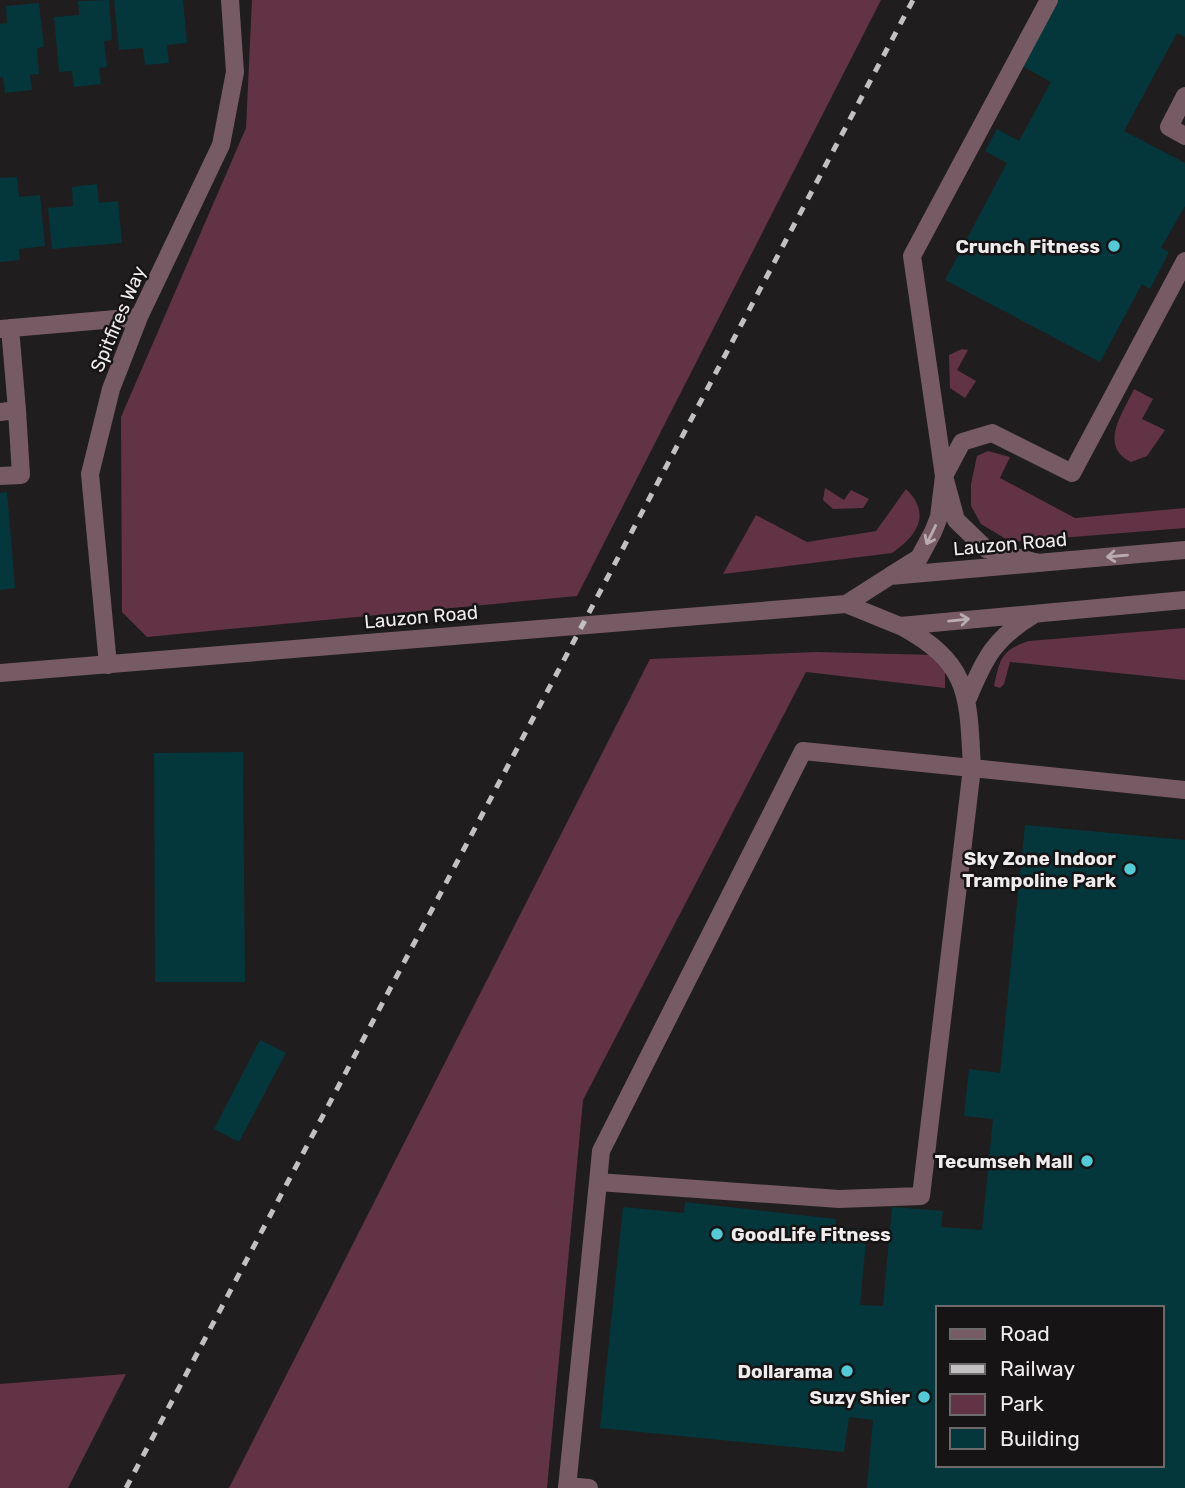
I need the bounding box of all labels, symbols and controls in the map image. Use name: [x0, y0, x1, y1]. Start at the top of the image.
place label: Crunch Fitness: [955, 235, 1100, 258]
marker: Crunch Fitness: [1106, 238, 1122, 254]
street label: Spitfires Way: [85, 263, 151, 375]
one-way arrow: [923, 524, 937, 545]
street label: Lauzon Road: [952, 528, 1068, 560]
one-way arrow: [1106, 550, 1129, 563]
street label: Lauzon Road: [363, 601, 479, 633]
one-way arrow: [947, 613, 970, 626]
place label: Sky Zone Indoor Trampoline Park: [962, 847, 1116, 892]
marker: Sky Zone Indoor Trampoline Park: [1122, 861, 1138, 877]
place label: Tecumseh Mall: [935, 1150, 1073, 1173]
marker: Tecumseh Mall: [1079, 1153, 1095, 1169]
place label: GoodLife Fitness: [731, 1223, 891, 1246]
marker: GoodLife Fitness: [709, 1226, 725, 1242]
legend: [936, 1306, 1164, 1467]
text: Road: [1000, 1321, 1050, 1346]
text: Railway: [1000, 1356, 1075, 1381]
place label: Dollarama: [737, 1360, 833, 1383]
marker: Dollarama: [839, 1363, 855, 1379]
place label: Suzy Shier: [810, 1386, 910, 1409]
marker: Suzy Shier: [916, 1389, 932, 1405]
text: Park: [1000, 1391, 1044, 1416]
text: Building: [1000, 1426, 1080, 1451]

